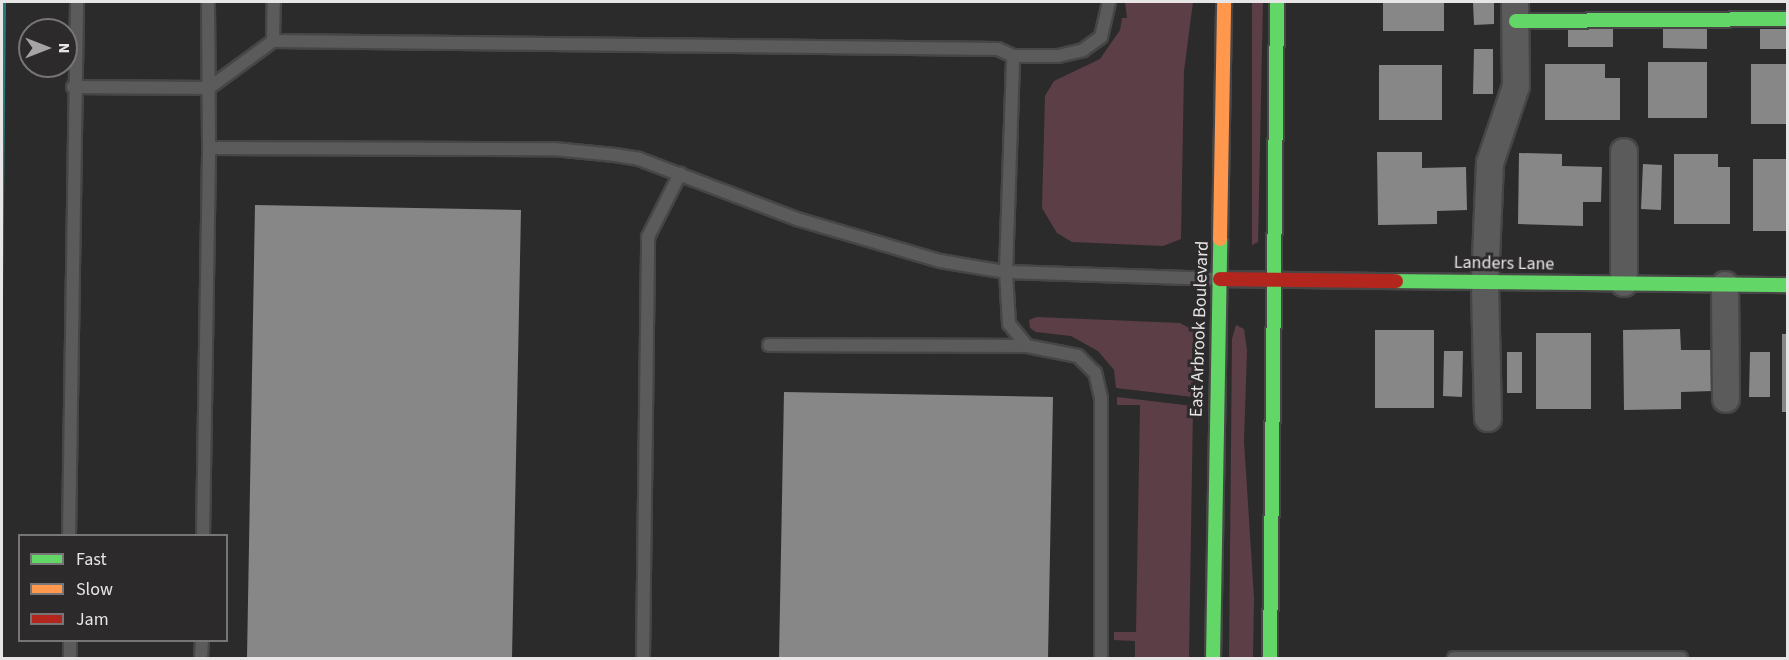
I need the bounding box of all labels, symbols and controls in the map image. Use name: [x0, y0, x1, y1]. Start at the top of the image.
north arrow: [18, 18, 78, 78]
text: N: [53, 43, 75, 53]
street label: East Arbrook Boulevard: [1186, 240, 1214, 418]
street label: Landers Lane: [1454, 252, 1554, 276]
legend: [18, 534, 228, 642]
text: Fast: [76, 547, 107, 572]
text: Slow: [76, 577, 113, 602]
text: Jam: [76, 607, 109, 632]

